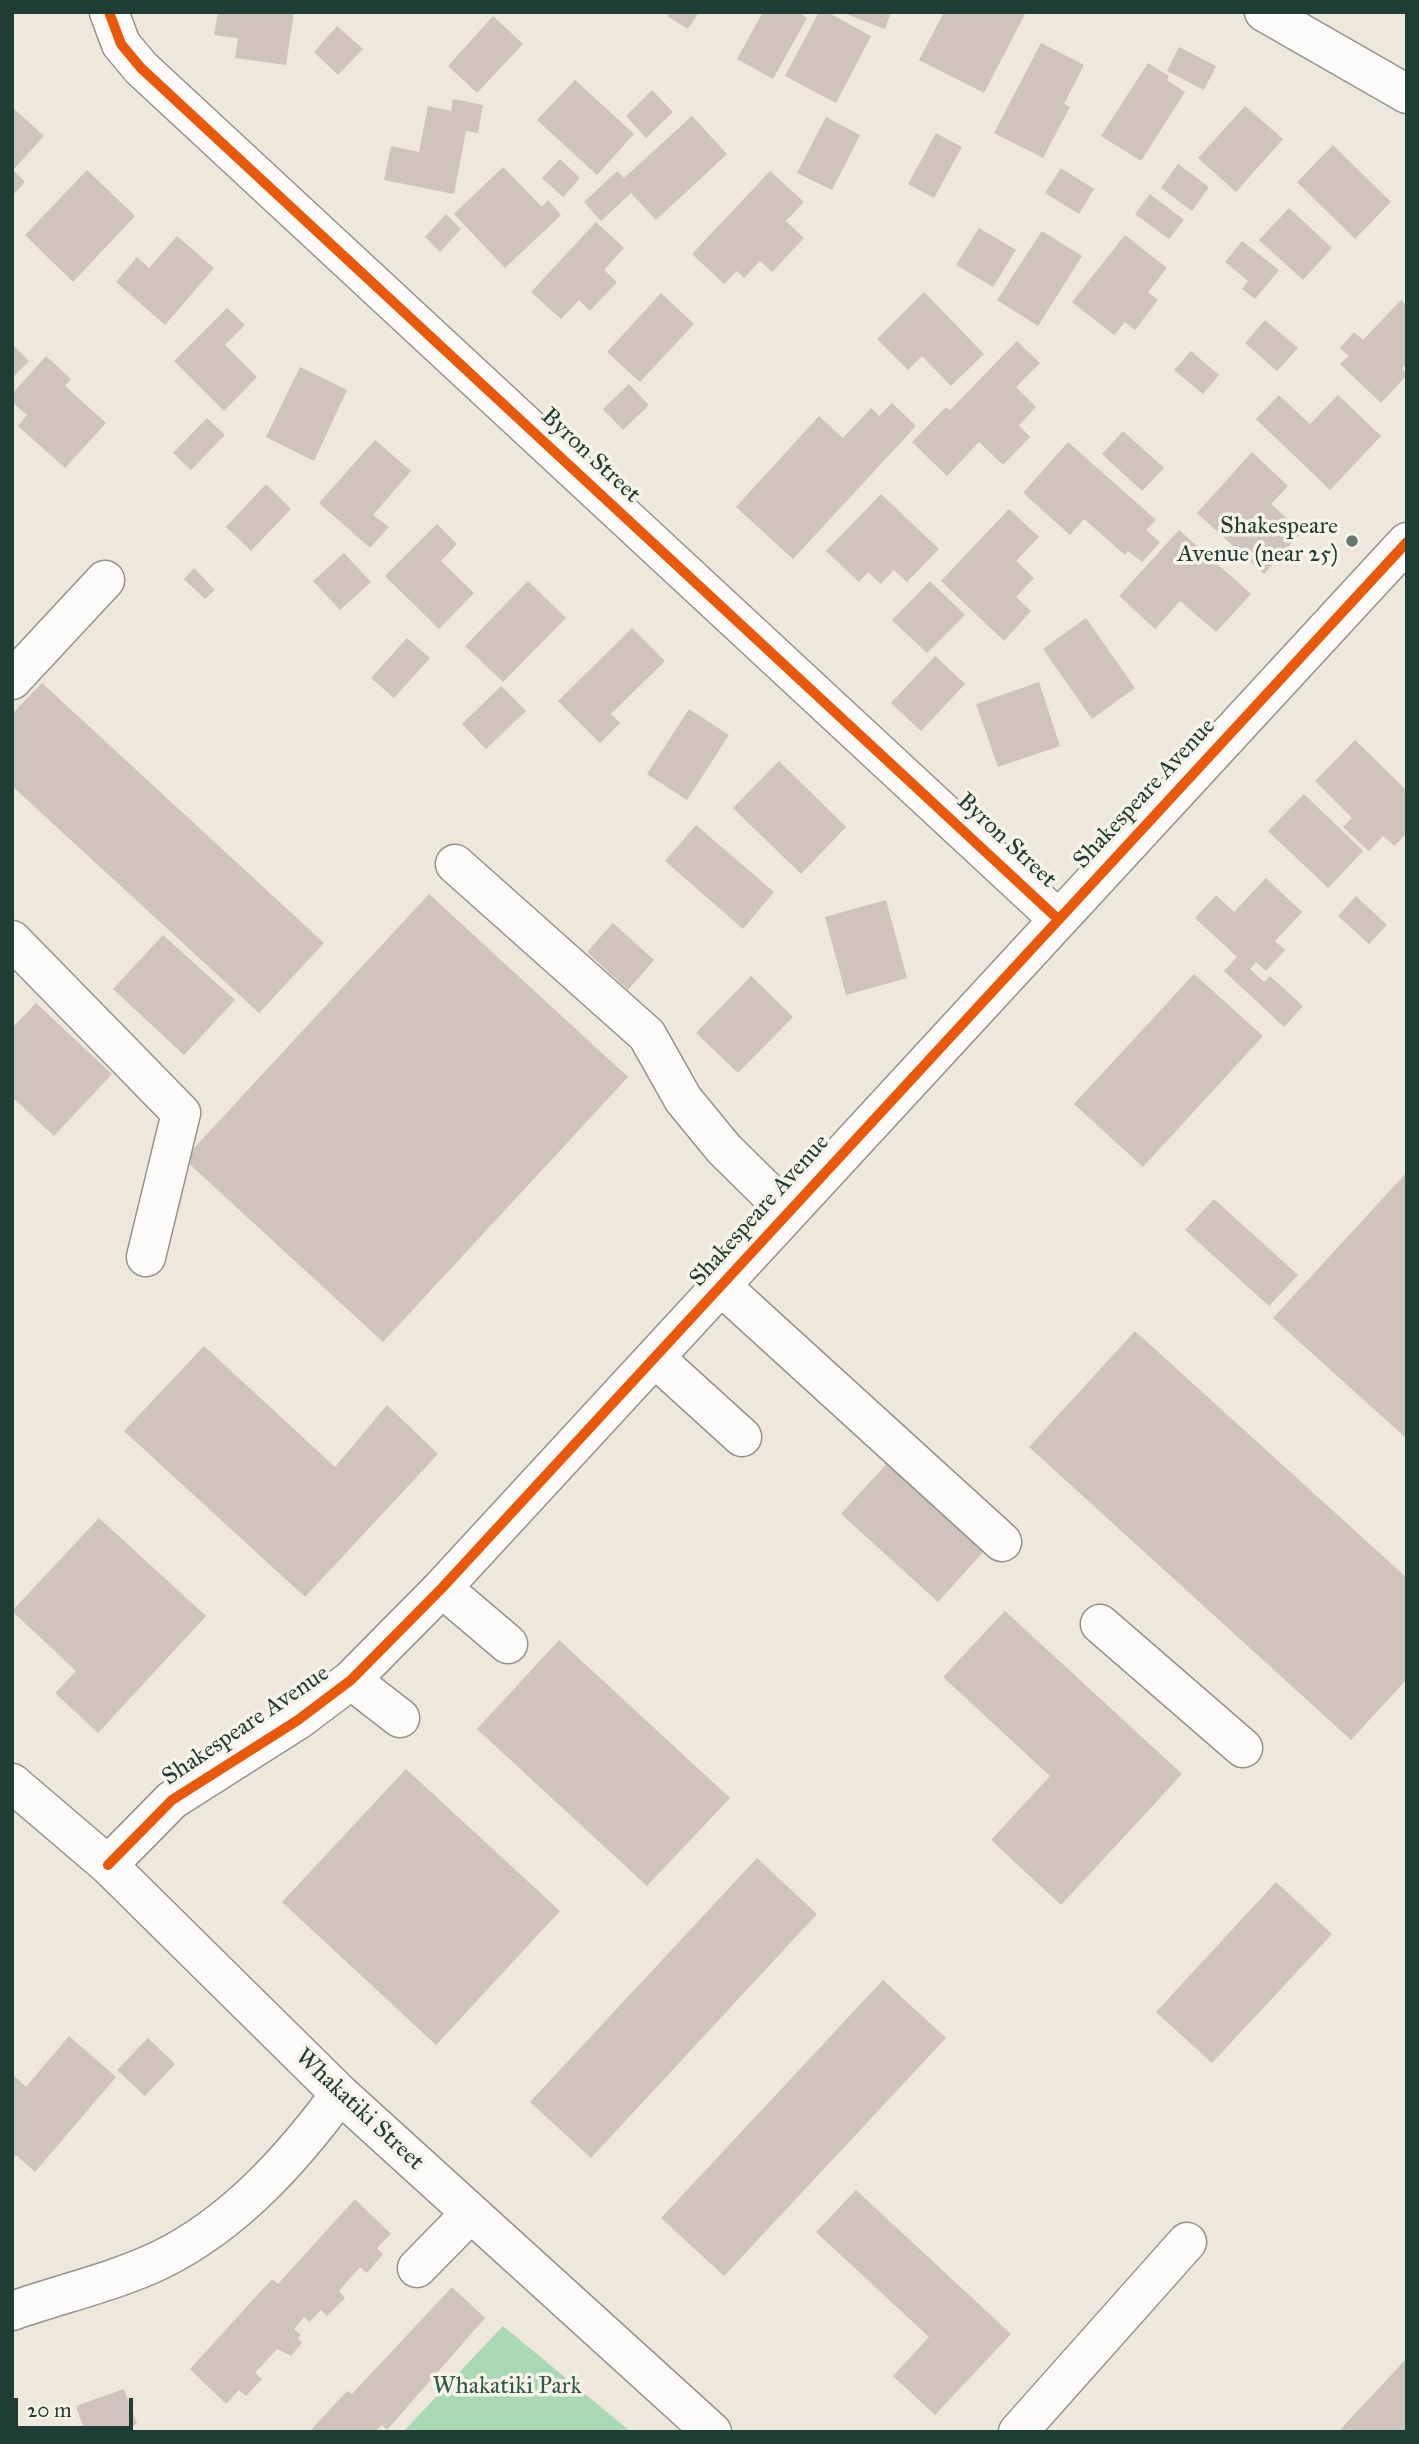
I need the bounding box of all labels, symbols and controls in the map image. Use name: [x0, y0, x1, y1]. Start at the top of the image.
street label: Byron Street: [534, 403, 646, 509]
place label: Shakespeare Avenue (near 25): [1177, 513, 1338, 569]
marker: Shakespeare Avenue (near 25): [1344, 533, 1360, 549]
street label: Shakespeare Avenue: [1068, 713, 1222, 875]
street label: Byron Street: [950, 788, 1062, 894]
street label: Shakespeare Avenue: [684, 1129, 836, 1293]
street label: Shakespeare Avenue: [157, 1659, 335, 1793]
street label: Whakatiki Street: [289, 2043, 429, 2177]
park label: Whakatiki Park: [432, 2373, 582, 2401]
scale bar: [18, 2384, 136, 2428]
text: 20 m: [27, 2397, 72, 2423]

